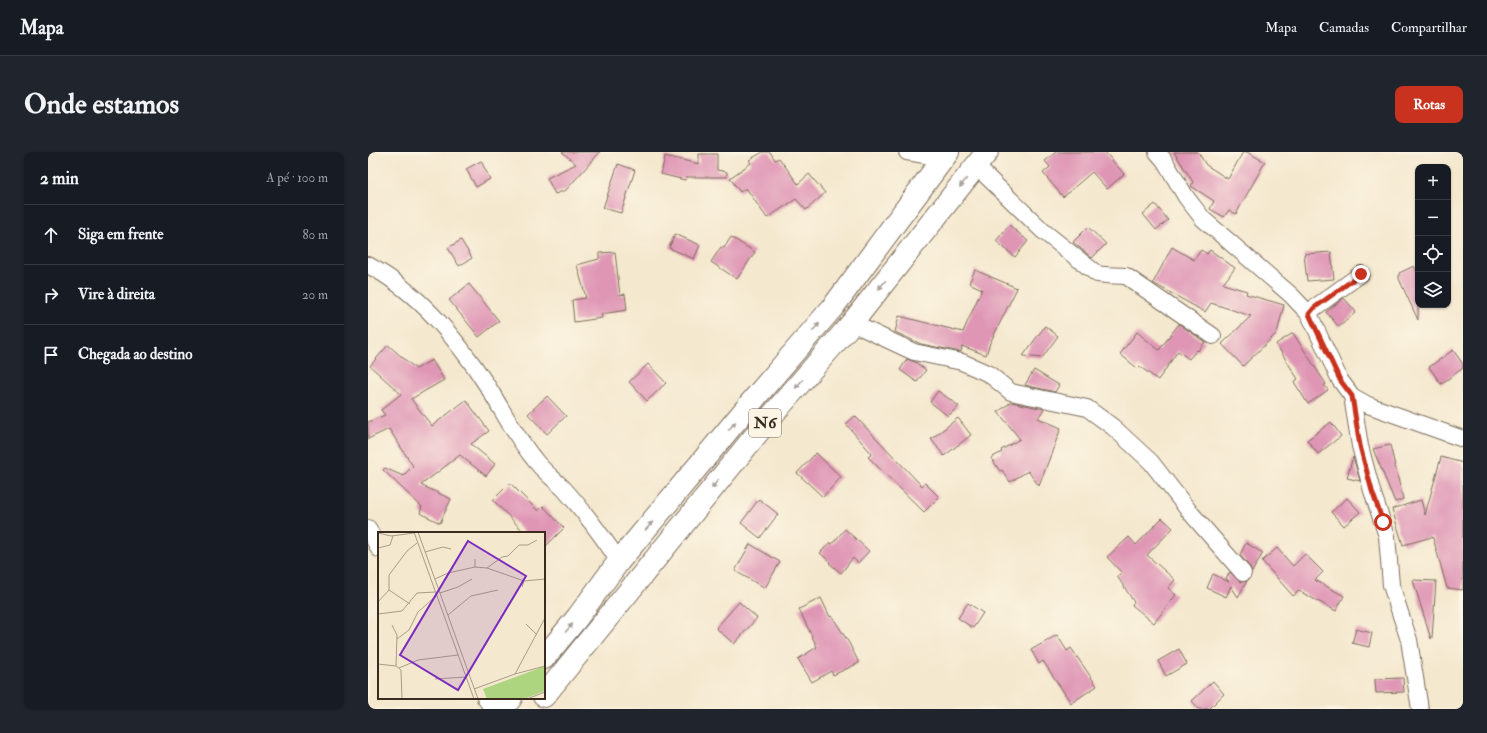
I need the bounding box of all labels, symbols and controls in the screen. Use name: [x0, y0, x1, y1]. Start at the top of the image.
text: Mapa: [20, 16, 64, 40]
text: Mapa: [1265, 19, 1297, 36]
text: Camadas: [1319, 19, 1369, 36]
text: Compartilhar: [1391, 19, 1467, 36]
button: Rotas: [1395, 86, 1463, 123]
text: Onde estamos: [24, 87, 179, 122]
map controls: [1415, 164, 1451, 308]
button: +: [1415, 164, 1451, 200]
text: 2 min: [40, 168, 79, 189]
text: A pé · 100 m: [266, 170, 328, 186]
one-way arrow: [959, 177, 967, 188]
button: −: [1415, 200, 1451, 236]
icon: ahead: [40, 224, 62, 246]
text: Siga em frente: [78, 225, 164, 244]
text: 80 m: [302, 227, 328, 243]
button: locate: [1415, 236, 1451, 272]
route end: [1352, 265, 1370, 283]
button: layers: [1415, 272, 1451, 308]
one-way arrow: [878, 279, 886, 290]
icon: right: [40, 284, 62, 306]
text: Vire à direita: [78, 285, 155, 304]
text: 20 m: [302, 287, 328, 303]
one-way arrow: [812, 322, 821, 332]
icon: arrive: [40, 344, 62, 366]
text: Chegada ao destino: [78, 345, 193, 364]
one-way arrow: [794, 379, 803, 390]
road number: N6: [749, 409, 781, 437]
one-way arrow: [727, 420, 736, 431]
one-way arrow: [711, 479, 720, 489]
route start: [1374, 513, 1392, 531]
one-way arrow: [644, 520, 653, 531]
inset map: [378, 532, 545, 699]
one-way arrow: [565, 623, 574, 634]

